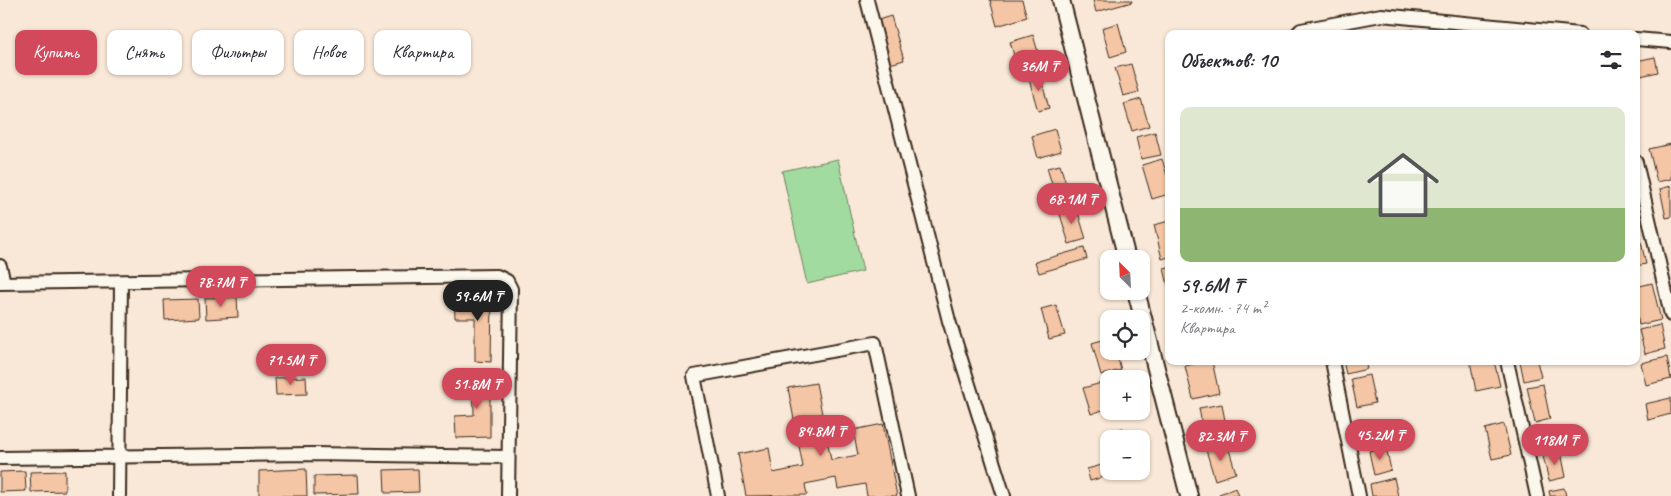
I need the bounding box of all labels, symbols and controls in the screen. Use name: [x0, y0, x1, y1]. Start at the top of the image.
chip: Купить: [15, 30, 97, 75]
chip: Снять: [107, 30, 182, 75]
chip: Фильтры: [192, 30, 284, 75]
chip: Новое: [294, 30, 364, 75]
chip: Квартира: [374, 30, 471, 75]
icon: filters: [1597, 46, 1625, 74]
text: Объектов: 10: [1180, 47, 1277, 73]
pin: 36M ₸: [1004, 49, 1074, 92]
text: 36M ₸: [1020, 56, 1058, 76]
icon: home: [1358, 140, 1448, 230]
pin: 68.1M ₸: [1026, 182, 1118, 225]
text: 68.1M ₸: [1048, 189, 1096, 209]
north arrow: [1100, 250, 1150, 300]
map controls: [1100, 250, 1150, 480]
pin: 78.7M ₸: [175, 266, 267, 308]
text: 78.7M ₸: [197, 272, 245, 292]
text: 59.6M ₸: [1180, 272, 1243, 298]
pin: 59.6M ₸: [432, 280, 524, 322]
text: 59.6M ₸: [454, 286, 502, 306]
text: 2-комн. · 74 m²: [1180, 298, 1266, 318]
button: locate: [1100, 310, 1150, 360]
text: Квартира: [1180, 318, 1235, 338]
pin: 71.5M ₸: [245, 344, 337, 386]
text: 71.5M ₸: [267, 350, 315, 370]
pin: 51.8M ₸: [431, 368, 523, 410]
button: +: [1100, 370, 1150, 420]
text: 51.8M ₸: [453, 374, 501, 394]
pin: 84.8M ₸: [775, 414, 867, 457]
pin: 45.2M ₸: [1334, 418, 1426, 461]
pin: 82.3M ₸: [1175, 420, 1267, 462]
text: 84.8M ₸: [797, 421, 845, 441]
pin: 118M ₸: [1514, 424, 1596, 466]
text: 45.2M ₸: [1356, 425, 1404, 445]
text: 82.3M ₸: [1197, 426, 1245, 446]
button: −: [1100, 430, 1150, 480]
text: 118M ₸: [1533, 430, 1577, 450]

